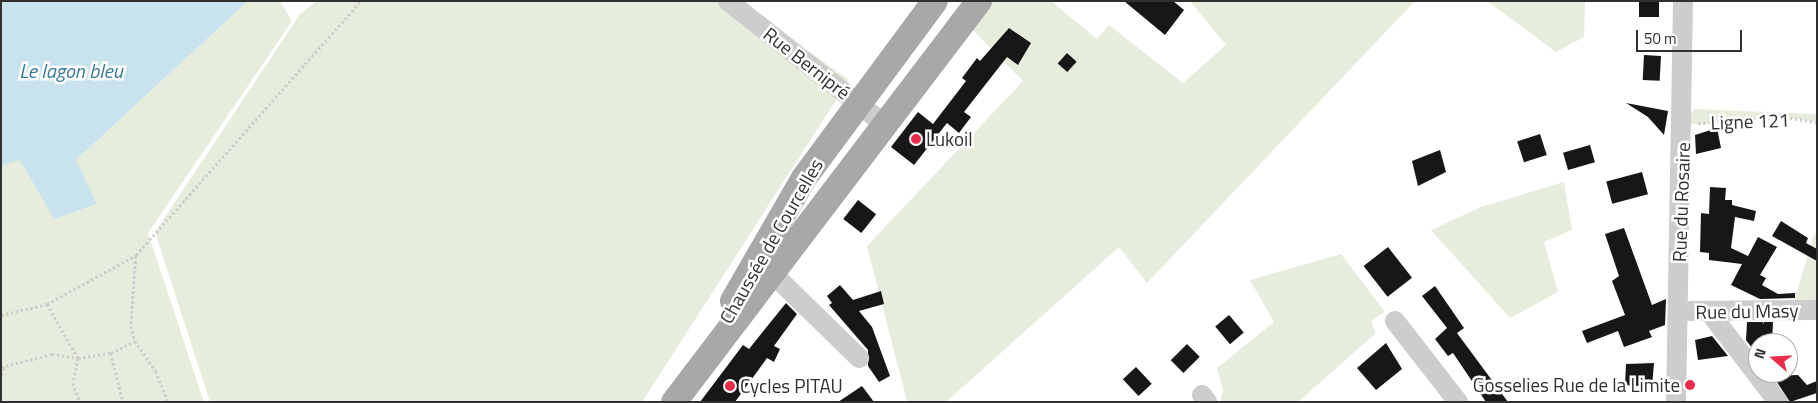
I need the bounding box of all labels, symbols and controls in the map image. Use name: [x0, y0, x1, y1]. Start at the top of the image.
scale bar: [1638, 20, 1744, 52]
street label: Rue Bernipré: [759, 22, 855, 104]
text: 50 m: [1644, 27, 1677, 50]
water label: Le lagon bleu: [19, 58, 123, 82]
street label: Ligne 121: [1710, 108, 1790, 134]
place label: Lukoil: [926, 128, 973, 150]
marker: Lukoil: [910, 133, 922, 145]
street label: Rue du Rosaire: [1668, 142, 1694, 262]
street label: Chaussée de Courcelles: [714, 154, 828, 328]
street label: Rue du Masy: [1695, 299, 1799, 323]
north arrow: [1748, 333, 1798, 383]
text: N: [1748, 345, 1771, 361]
place label: Gosselies Rue de la Limite: [1473, 374, 1680, 396]
place label: Cycles PITAU: [740, 375, 843, 397]
marker: Gosselies Rue de la Limite: [1684, 379, 1696, 391]
marker: Cycles PITAU: [724, 380, 736, 392]

